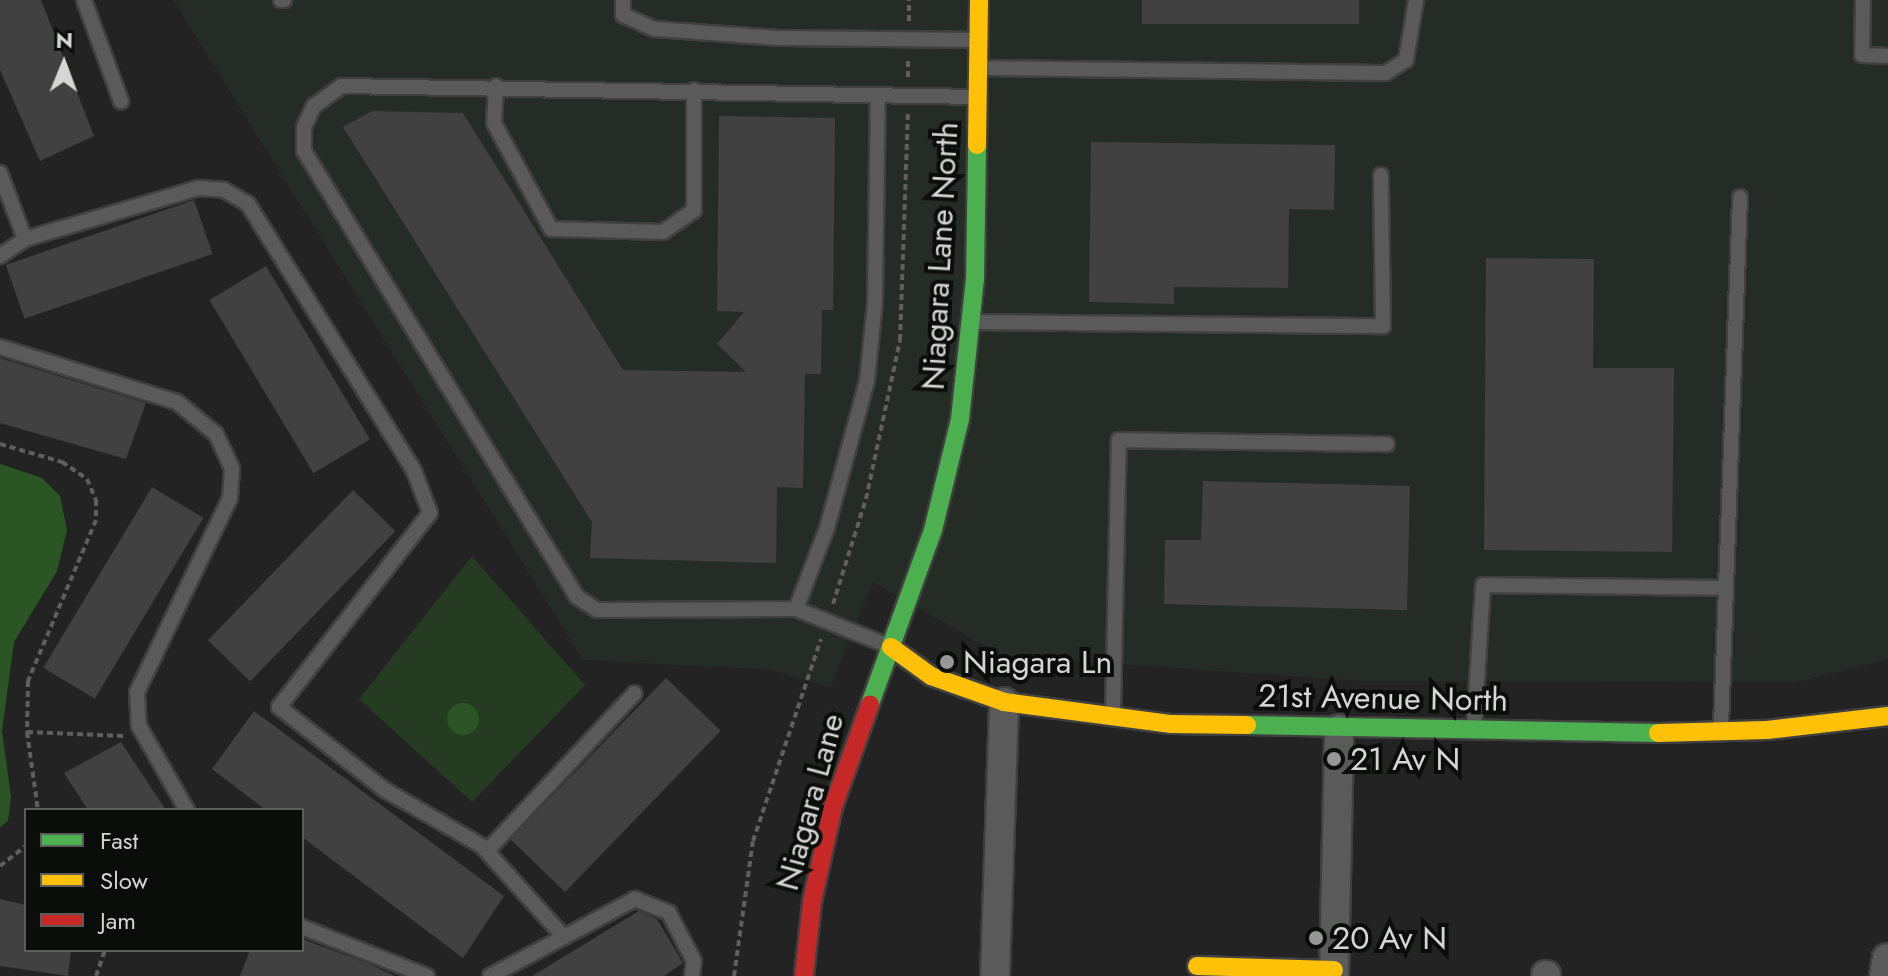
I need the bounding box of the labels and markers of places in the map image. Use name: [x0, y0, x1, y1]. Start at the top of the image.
place label: Niagara Ln: [963, 643, 1112, 681]
marker: Niagara Ln: [938, 653, 956, 671]
place label: 21 Av N: [1350, 740, 1460, 778]
marker: 21 Av N: [1325, 750, 1343, 768]
place label: 20 Av N: [1332, 919, 1447, 957]
marker: 20 Av N: [1307, 929, 1325, 947]

